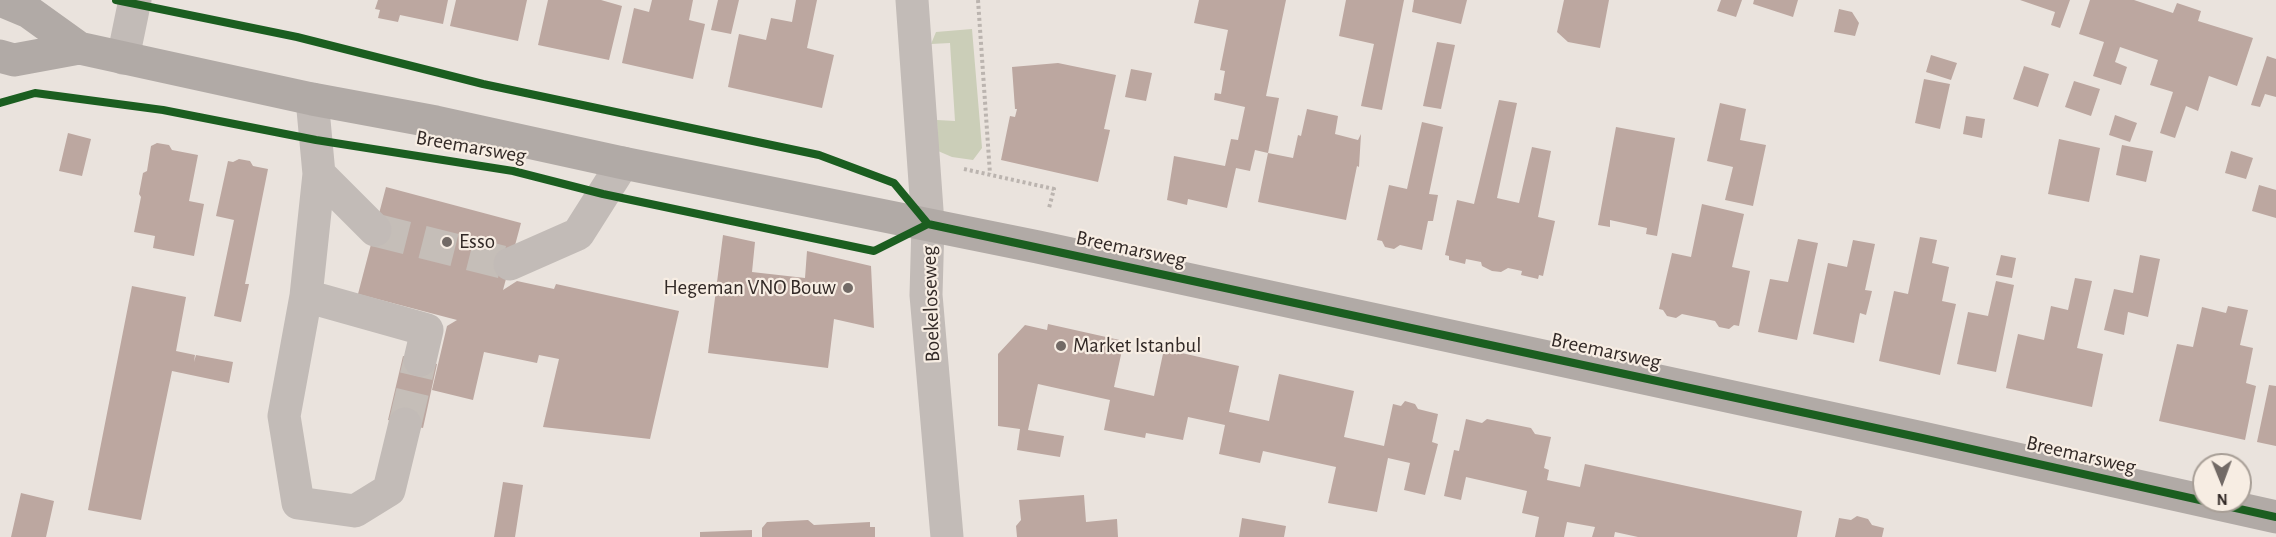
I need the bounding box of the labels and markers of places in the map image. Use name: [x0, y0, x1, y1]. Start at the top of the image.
place label: Esso: [459, 229, 495, 255]
marker: Esso: [440, 235, 454, 249]
place label: Hegeman VNO Bouw: [663, 275, 836, 301]
marker: Hegeman VNO Bouw: [841, 281, 855, 295]
place label: Market Istanbul: [1073, 333, 1201, 359]
marker: Market Istanbul: [1054, 339, 1068, 353]

